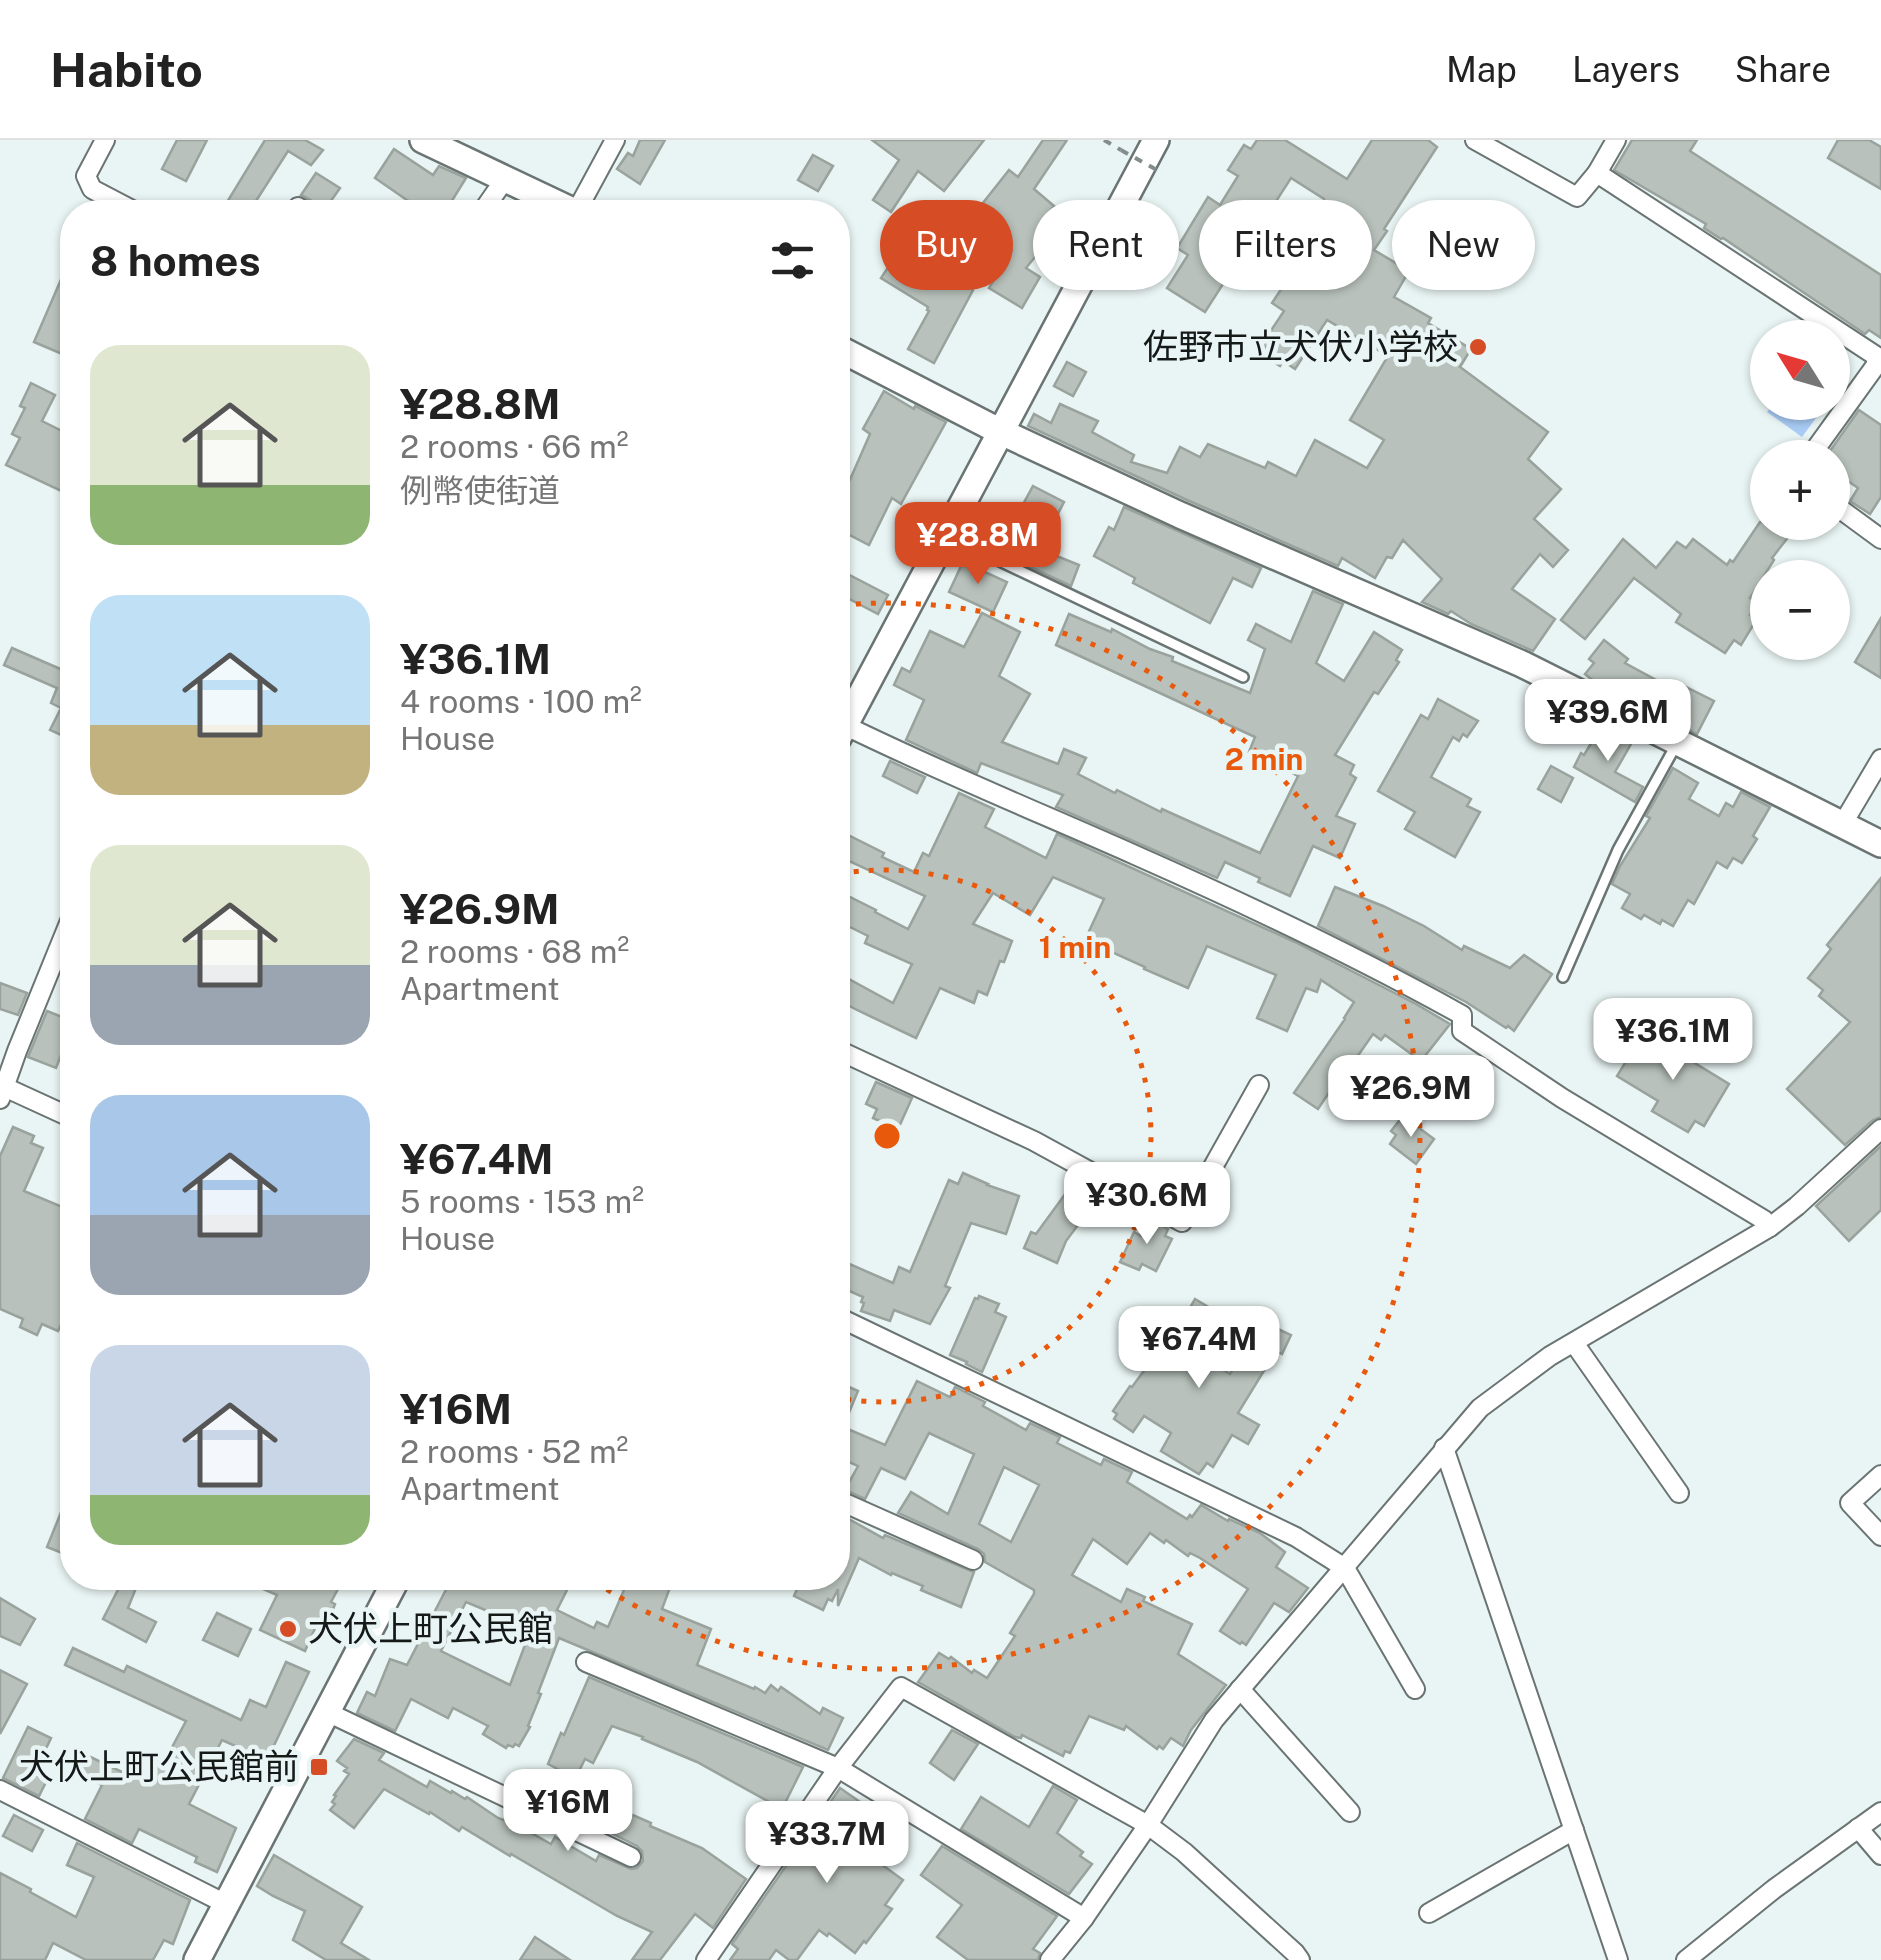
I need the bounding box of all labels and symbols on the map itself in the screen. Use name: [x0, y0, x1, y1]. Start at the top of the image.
north arrow: [1750, 320, 1850, 420]
place label: 佐野市立犬伏小学校: [1143, 326, 1458, 367]
marker: 佐野市立犬伏小学校: [1467, 336, 1489, 358]
pin: ¥28.8M: [897, 502, 1059, 587]
pin: ¥39.6M: [1527, 679, 1689, 764]
text: 2 min: [1225, 741, 1303, 777]
text: 1 min: [1039, 929, 1111, 965]
pin: ¥36.1M: [1592, 998, 1754, 1083]
pin: ¥26.9M: [1330, 1055, 1492, 1140]
centre of rings: [869, 1118, 905, 1154]
pin: ¥30.6M: [1066, 1162, 1228, 1247]
pin: ¥67.4M: [1118, 1306, 1280, 1391]
place label: 犬伏上町公民館: [308, 1608, 553, 1649]
marker: 犬伏上町公民館: [277, 1618, 299, 1640]
place label: 犬伏上町公民館前: [19, 1746, 299, 1787]
marker: 犬伏上町公民館前: [308, 1756, 330, 1778]
pin: ¥16M: [509, 1769, 627, 1854]
pin: ¥33.7M: [746, 1801, 908, 1886]

